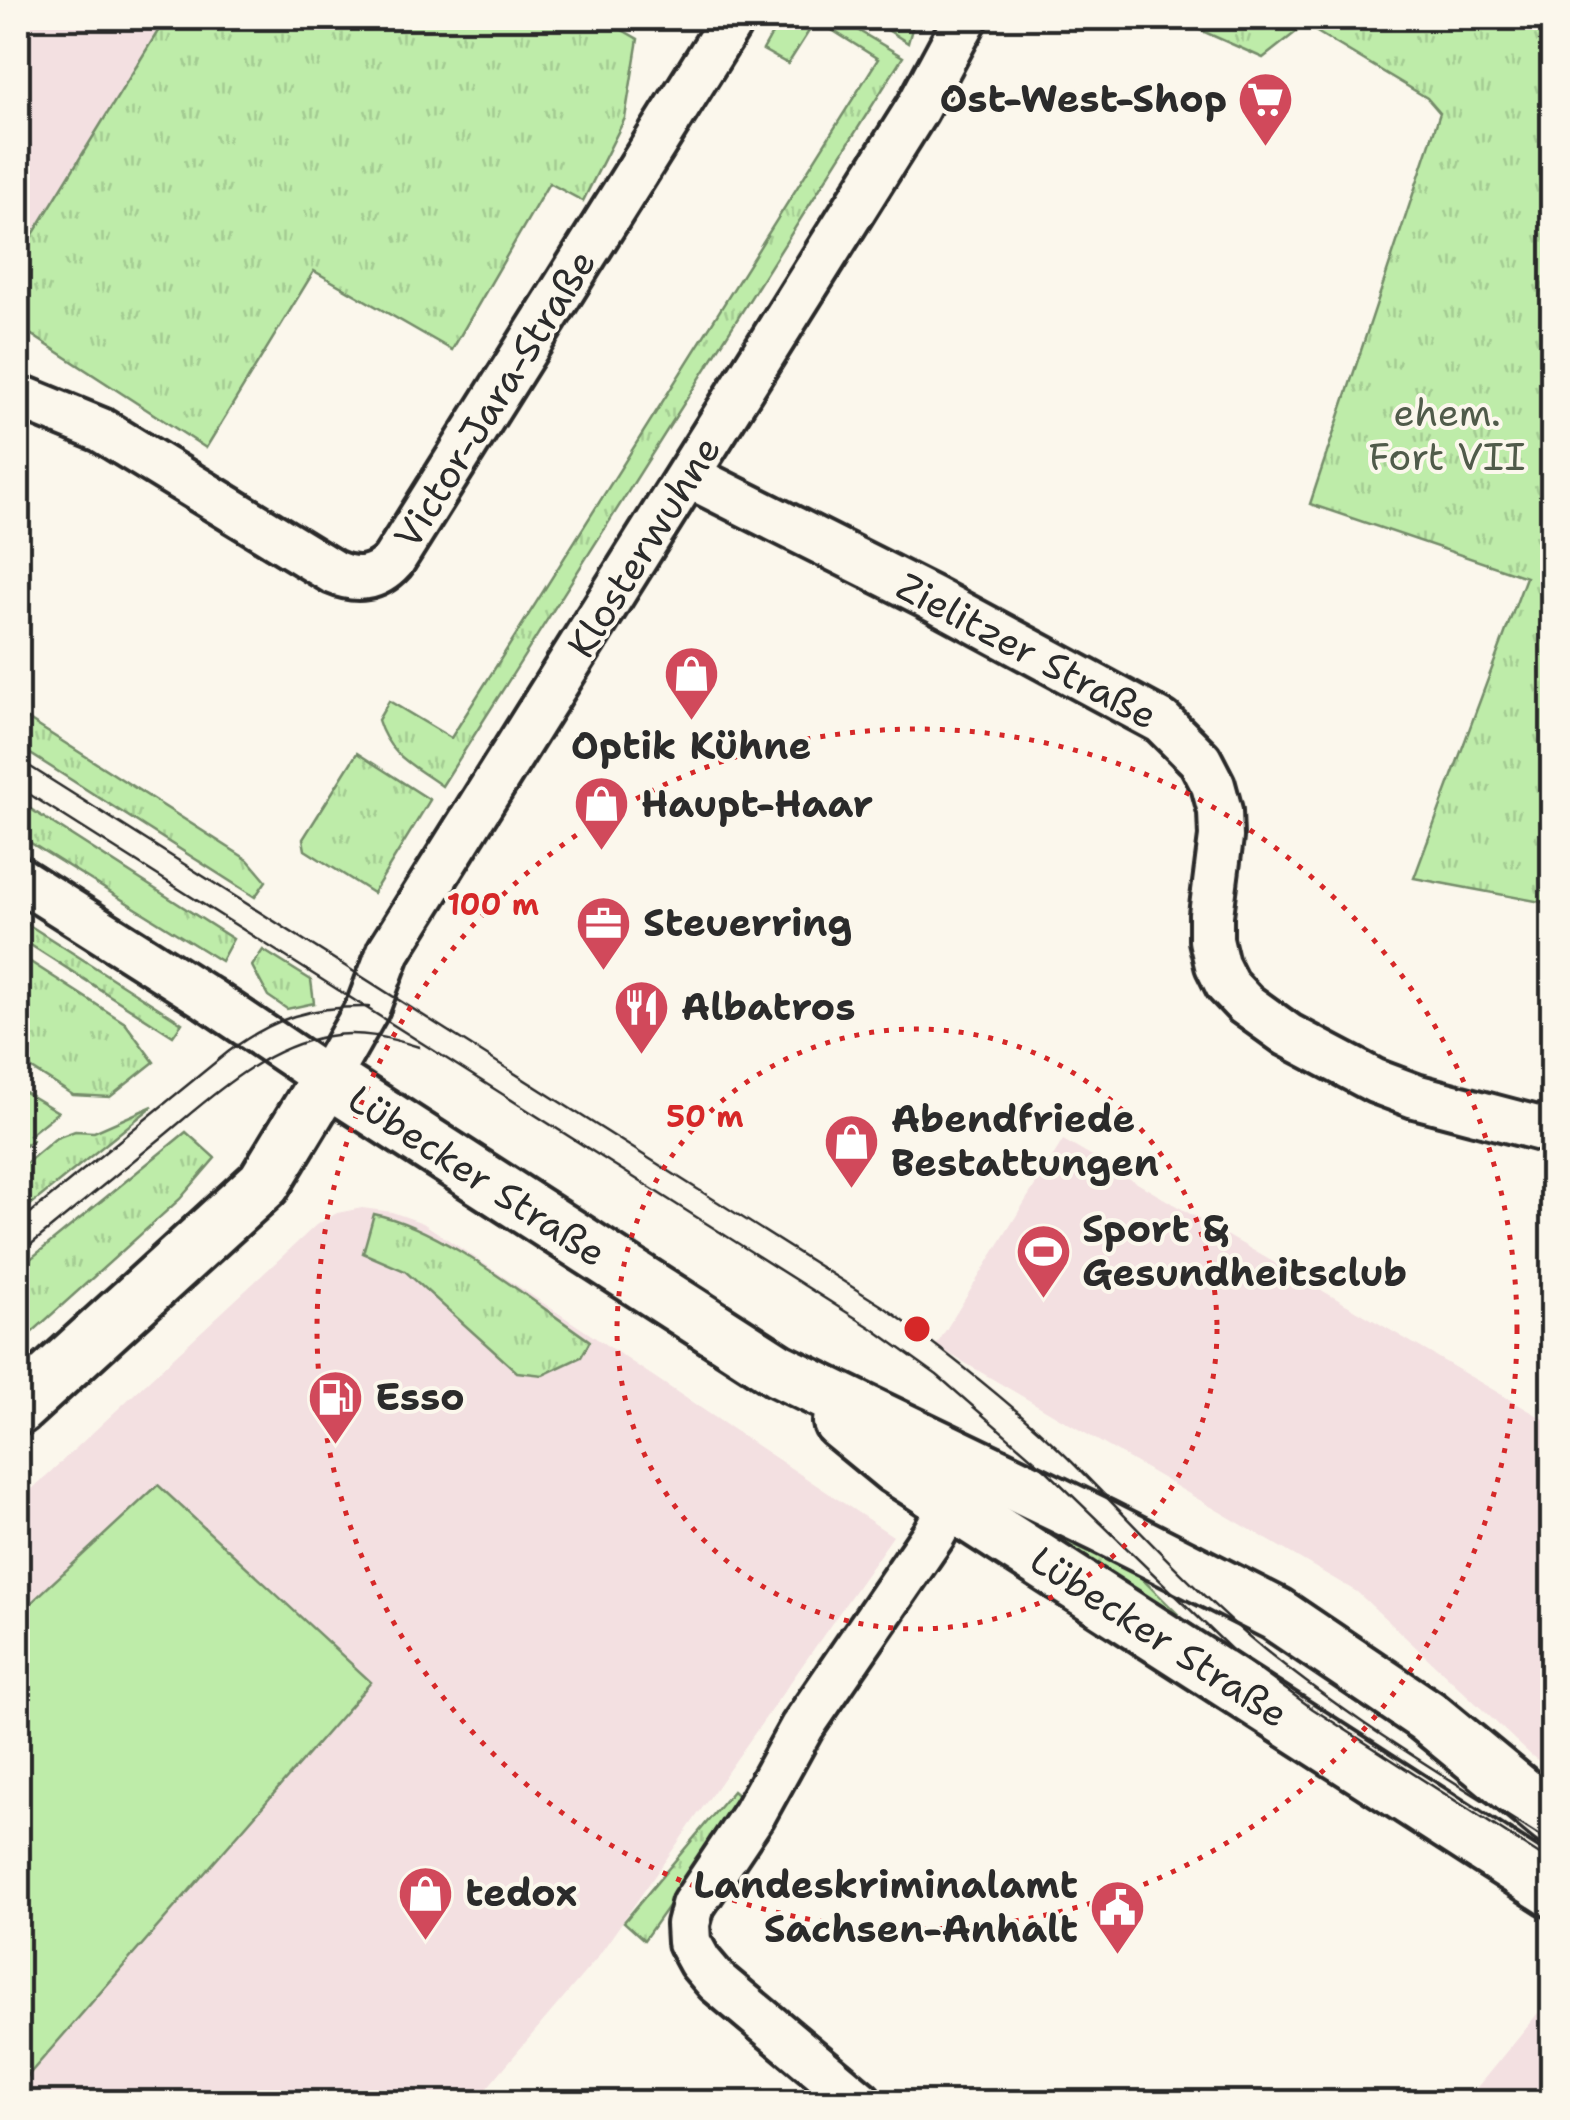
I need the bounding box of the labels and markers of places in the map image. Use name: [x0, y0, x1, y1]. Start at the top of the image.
supermarket icon: Ost-West-Shop: [1236, 69, 1296, 148]
place label: Ost-West-Shop: [939, 73, 1227, 124]
shop icon: Optik Kühne: [661, 643, 721, 722]
place label: Optik Kühne: [571, 720, 811, 771]
shop icon: Haupt-Haar: [572, 774, 632, 853]
place label: Haupt-Haar: [641, 778, 873, 829]
office icon: Steuerring: [574, 893, 634, 972]
place label: Steuerring: [643, 897, 852, 948]
restaurant icon: Albatros: [612, 977, 672, 1056]
place label: Albatros: [681, 981, 855, 1032]
place label: Abendfriede Bestattungen: [891, 1093, 1159, 1188]
shop icon: Abendfriede Bestattungen: [822, 1111, 882, 1190]
place label: Sport & Gesundheitsclub: [1082, 1203, 1407, 1298]
sports icon: Sport & Gesundheitsclub: [1013, 1221, 1073, 1300]
centre of rings: [899, 1311, 935, 1347]
fuel station icon: Esso: [306, 1367, 366, 1446]
place label: Esso: [375, 1371, 465, 1422]
place label: Landeskriminalamt Sachsen-Anhalt: [694, 1859, 1078, 1954]
shop icon: tedox: [396, 1863, 456, 1942]
place label: tedox: [465, 1867, 577, 1918]
public building icon: Landeskriminalamt Sachsen-Anhalt: [1087, 1877, 1147, 1956]

